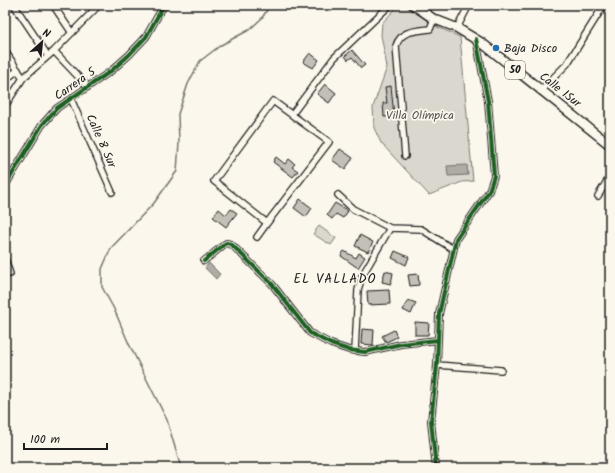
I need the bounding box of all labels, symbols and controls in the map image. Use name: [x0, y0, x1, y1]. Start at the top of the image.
north arrow: [22, 22, 62, 62]
text: N: [39, 24, 53, 44]
place label: Baja Disco: [504, 39, 557, 58]
marker: Baja Disco: [491, 43, 501, 53]
road number: 50: [505, 61, 525, 79]
street label: Carrera 5: [50, 62, 101, 105]
street label: Calle 1Sur: [535, 67, 586, 113]
park label: Villa Olímpica: [386, 106, 454, 125]
street label: Calle 8 Sur: [81, 111, 122, 172]
district label: EL VALLADO: [293, 269, 377, 290]
scale bar: [24, 425, 107, 451]
text: 100 m: [30, 430, 61, 449]

